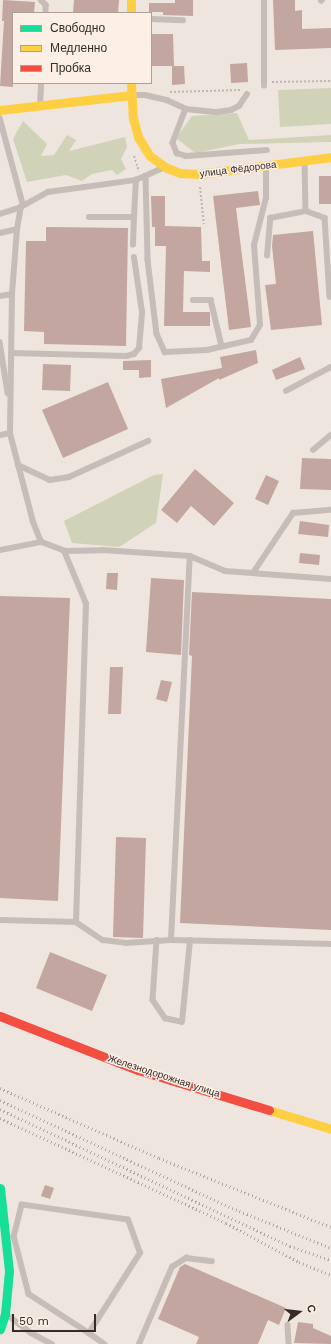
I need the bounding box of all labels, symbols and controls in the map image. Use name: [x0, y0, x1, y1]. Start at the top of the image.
legend: [12, 12, 152, 84]
text: Свободно: [50, 21, 105, 35]
text: Медленно: [50, 41, 107, 55]
text: Пробка: [50, 61, 91, 75]
street label: улица Фёдорова: [199, 158, 277, 180]
street label: Железнодорожная улица: [106, 1052, 222, 1100]
north arrow: [279, 1292, 319, 1332]
text: С: [304, 1303, 318, 1314]
scale bar: [14, 1306, 98, 1332]
text: 50 m: [19, 1314, 49, 1328]

